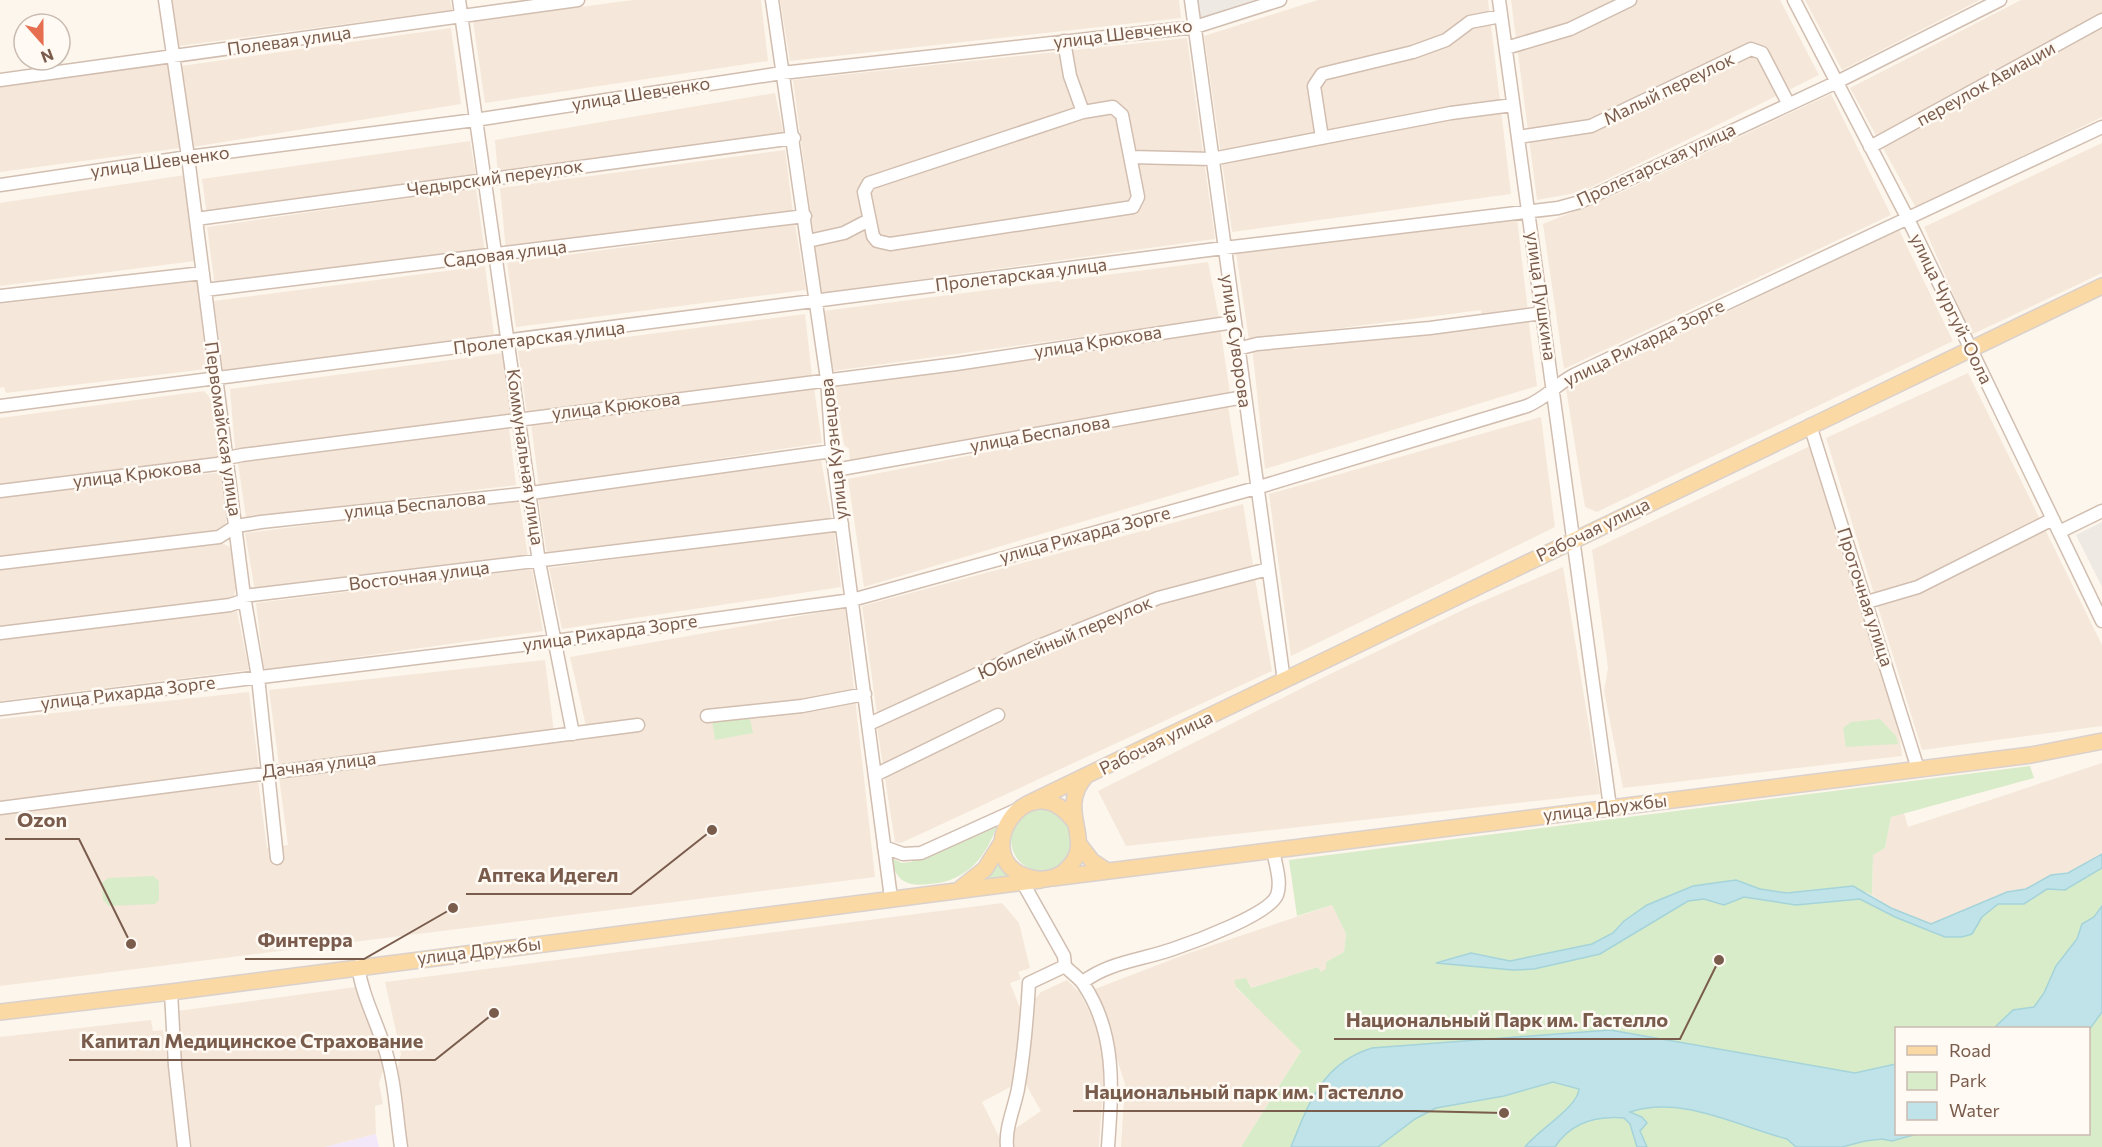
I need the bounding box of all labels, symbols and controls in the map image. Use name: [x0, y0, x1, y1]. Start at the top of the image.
north arrow: [12, 12, 72, 72]
street label: улица Шевченко: [1052, 14, 1194, 52]
street label: Полевая улица: [225, 20, 352, 60]
street label: переулок Авиации: [1912, 36, 2059, 130]
text: N: [39, 45, 57, 67]
street label: Малый переулок: [1600, 47, 1738, 129]
street label: улица Шевченко: [570, 71, 712, 115]
street label: Пролетарская улица: [1573, 118, 1739, 211]
street label: улица Шевченко: [89, 140, 231, 182]
street label: Чедырский переулок: [405, 154, 585, 200]
street label: улица Пушкина: [1522, 230, 1562, 362]
street label: улица Чургуй-Оола: [1906, 230, 1998, 387]
street label: Садовая улица: [442, 235, 568, 271]
street label: Пролетарская улица: [934, 253, 1108, 295]
street label: улица Суворова: [1217, 273, 1257, 409]
street label: улица Рихарда Зорге: [1560, 294, 1727, 391]
street label: Пролетарская улица: [452, 316, 626, 358]
street label: улица Крюкова: [1032, 320, 1163, 362]
street label: Первомайская улица: [201, 340, 247, 518]
street label: Коммунальная улица: [503, 367, 549, 547]
street label: улица Кузнецова: [815, 377, 851, 521]
street label: улица Крюкова: [551, 386, 681, 424]
street label: улица Беспалова: [968, 410, 1112, 456]
street label: улица Крюкова: [72, 454, 202, 492]
street label: улица Беспалова: [343, 486, 487, 522]
street label: Рабочая улица: [1532, 492, 1653, 566]
street label: улица Рихарда Зорге: [997, 501, 1173, 567]
street label: Проточная улица: [1833, 524, 1899, 669]
street label: Восточная улица: [347, 555, 491, 595]
street label: Юбилейный переулок: [974, 590, 1155, 684]
street label: улица Рихарда Зорге: [521, 609, 698, 655]
street label: улица Рихарда Зорге: [39, 670, 217, 714]
street label: Рабочая улица: [1095, 705, 1216, 779]
street label: Дачная улица: [261, 746, 377, 782]
street label: улица Дружбы: [1542, 788, 1668, 826]
callout: Ozon: [5, 801, 79, 839]
text: Ozon: [17, 807, 67, 831]
callout: Аптека Идегел: [466, 856, 631, 894]
text: Аптека Идегел: [478, 862, 618, 886]
callout: Финтерра: [245, 921, 364, 959]
text: Финтерра: [257, 927, 353, 951]
street label: улица Дружбы: [416, 931, 542, 969]
callout: Национальный Парк им. Гастелло: [1334, 1001, 1680, 1039]
text: Национальный Парк им. Гастелло: [1346, 1007, 1668, 1031]
callout: Капитал Медицинское Страхование: [69, 1022, 435, 1060]
legend: [1895, 1027, 2090, 1135]
text: Капитал Медицинское Страхование: [81, 1028, 423, 1052]
text: Road: [1949, 1039, 1991, 1061]
text: Park: [1949, 1069, 1987, 1091]
callout: Национальный парк им. Гастелло: [1073, 1073, 1416, 1111]
text: Национальный парк им. Гастелло: [1084, 1079, 1404, 1103]
text: Water: [1949, 1099, 2000, 1121]

